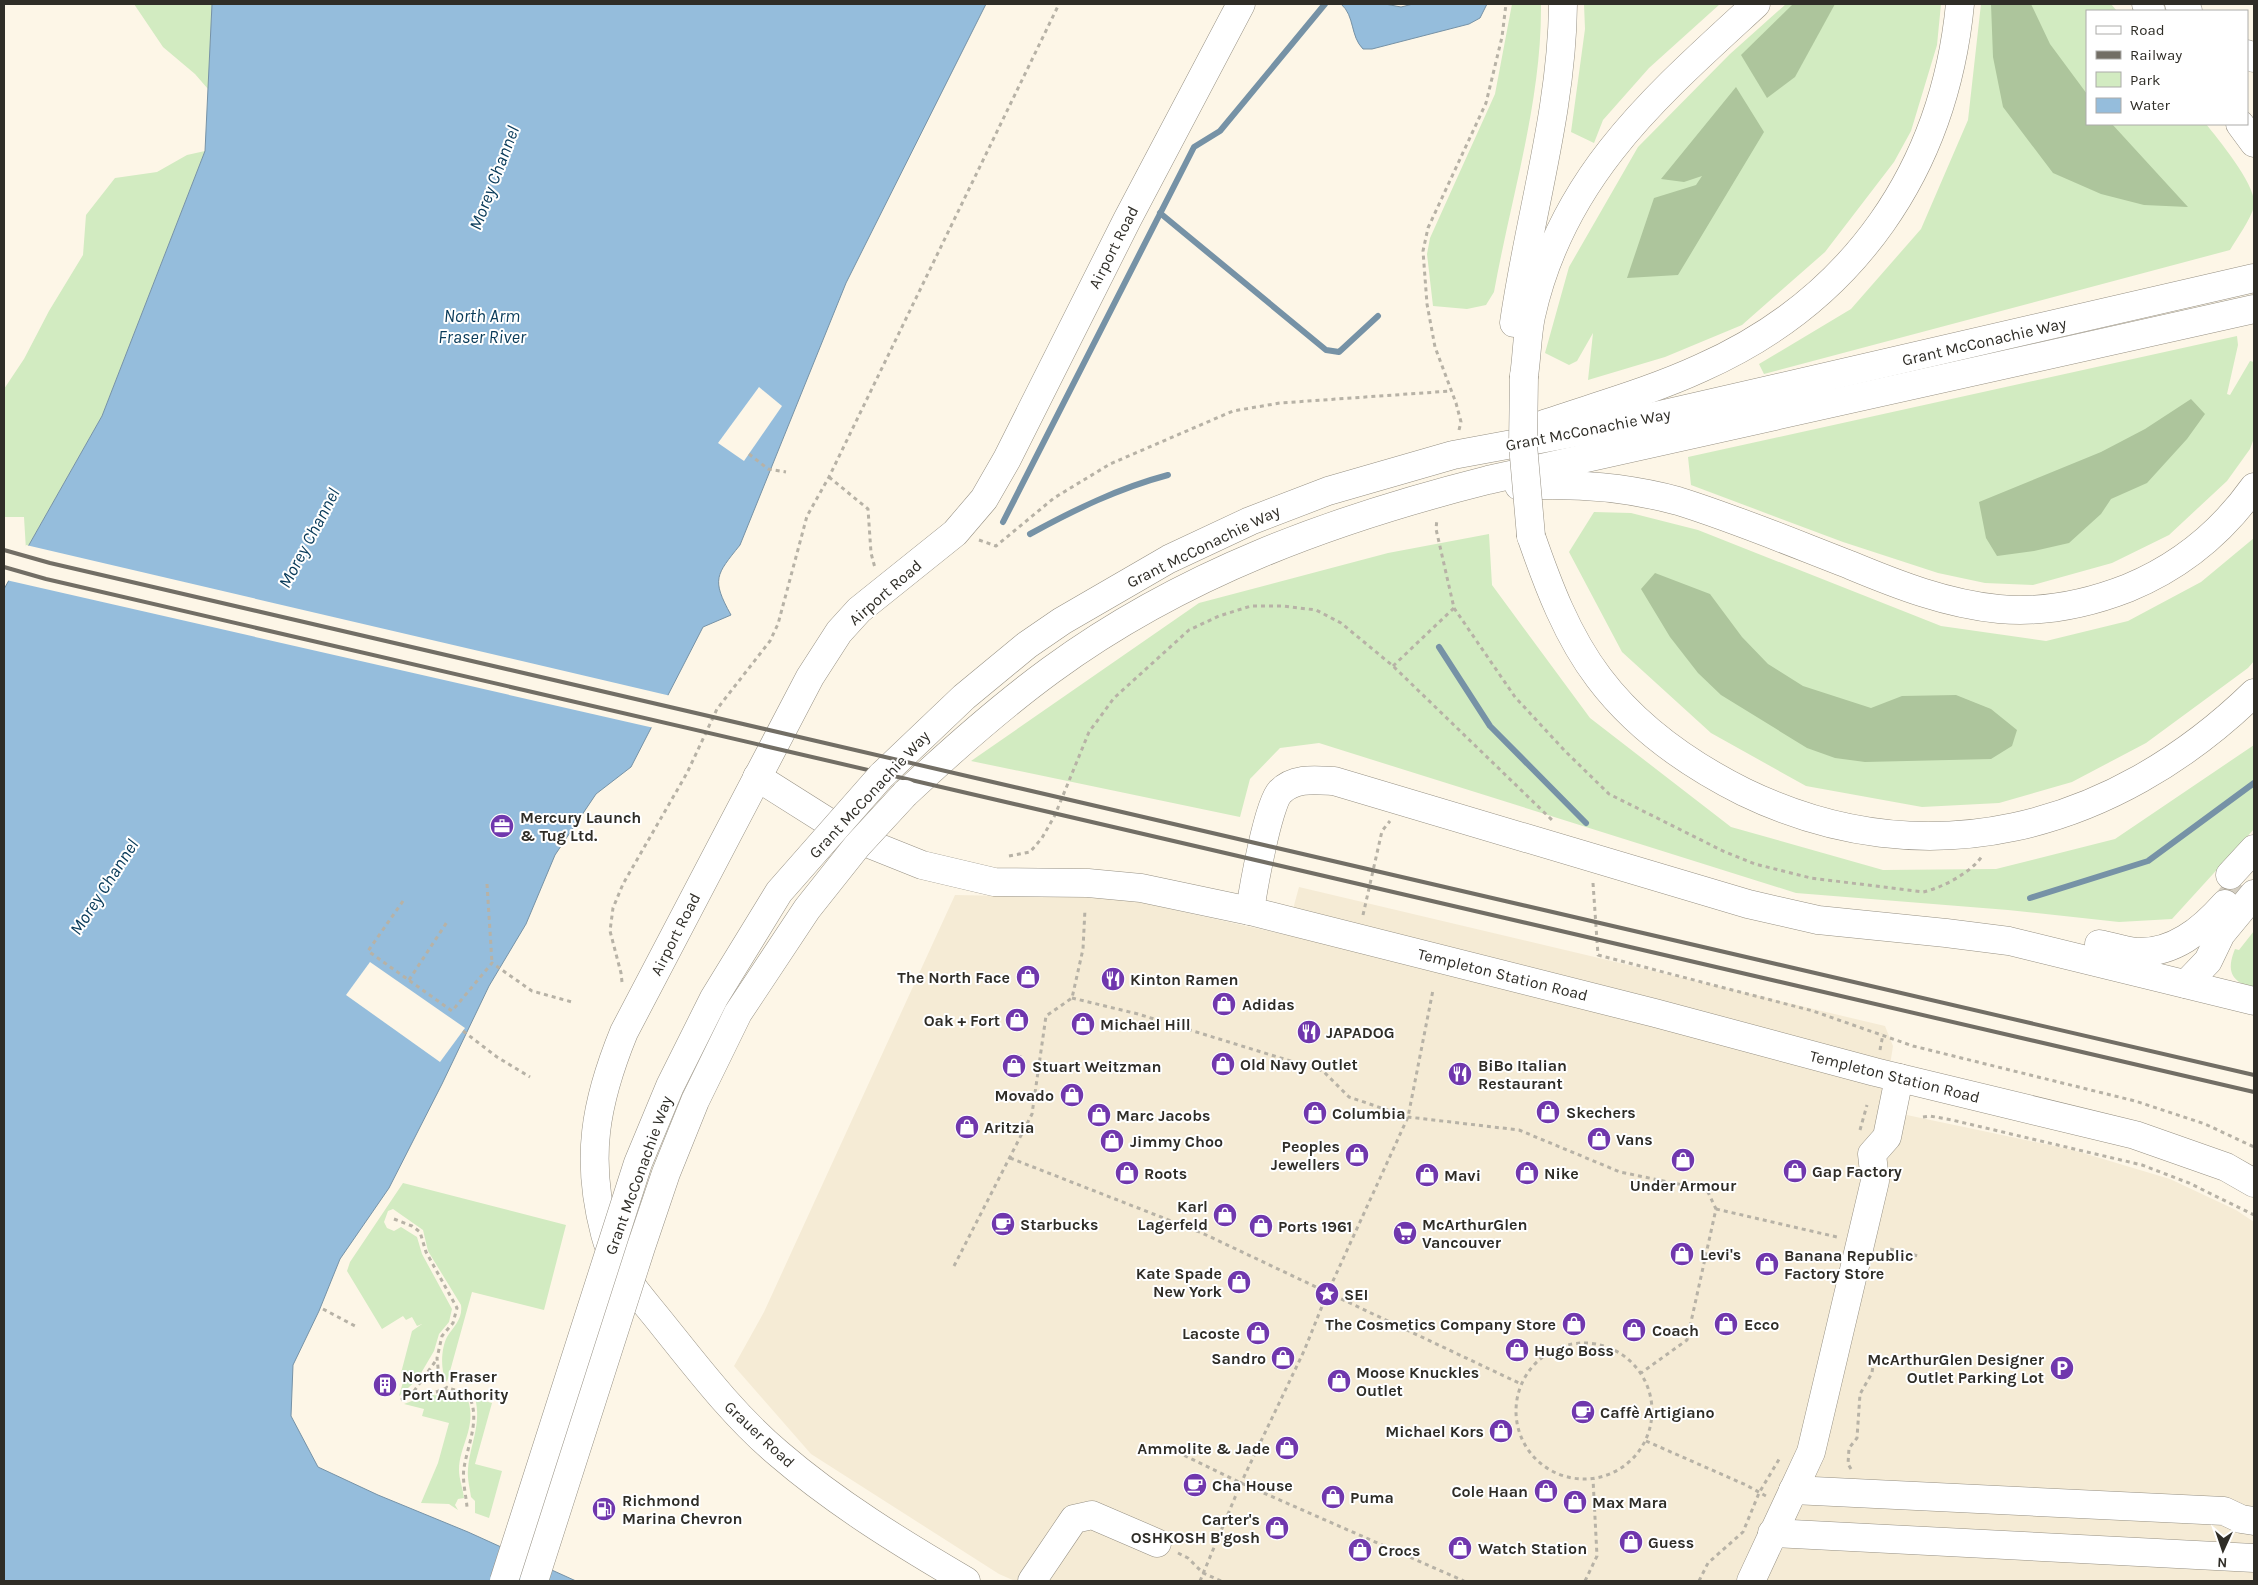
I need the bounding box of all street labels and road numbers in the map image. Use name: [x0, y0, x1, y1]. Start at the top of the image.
street label: Airport Road: [1084, 203, 1142, 292]
street label: Grant McConachie Way: [1900, 313, 2069, 370]
street label: Grant McConachie Way: [1504, 404, 1673, 455]
street label: Grant McConachie Way: [1124, 501, 1283, 592]
street label: Airport Road: [845, 556, 926, 629]
street label: Grant McConachie Way: [805, 726, 934, 862]
street label: Airport Road: [646, 890, 704, 979]
street label: Templeton Station Road: [1416, 944, 1590, 1005]
street label: Templeton Station Road: [1808, 1046, 1982, 1107]
street label: Grant McConachie Way: [601, 1093, 676, 1257]
street label: Grauer Road: [721, 1397, 799, 1472]

